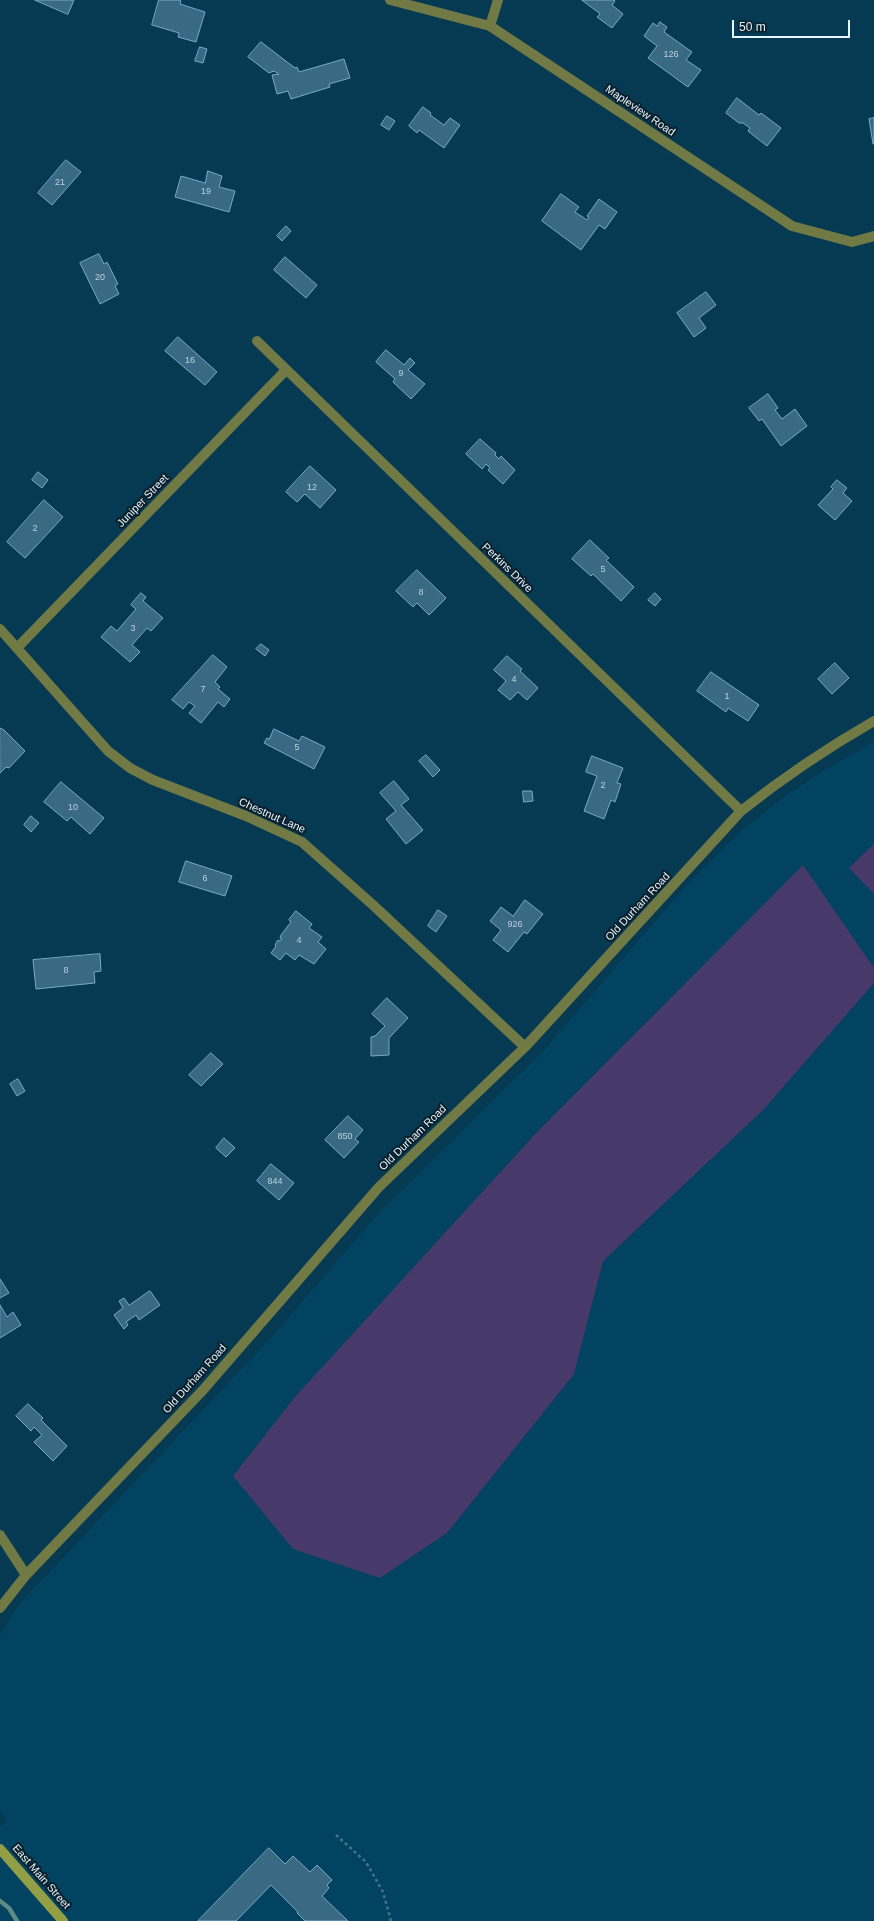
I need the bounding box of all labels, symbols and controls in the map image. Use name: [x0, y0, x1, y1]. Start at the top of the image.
scale bar: [734, 12, 852, 38]
text: 50 m: [739, 20, 766, 34]
house number: 126: [663, 50, 679, 60]
street label: Mapleview Road: [603, 83, 677, 139]
house number: 21: [55, 178, 65, 188]
house number: 19: [201, 187, 211, 197]
house number: 20: [95, 273, 105, 283]
house number: 16: [185, 356, 195, 366]
house number: 9: [398, 369, 404, 379]
street label: Juniper Street: [114, 472, 172, 530]
house number: 12: [307, 483, 317, 493]
house number: 2: [32, 524, 38, 534]
street label: Perkins Drive: [479, 541, 535, 595]
house number: 5: [600, 565, 606, 575]
house number: 8: [418, 588, 424, 598]
house number: 3: [130, 624, 136, 634]
house number: 4: [511, 675, 517, 685]
house number: 7: [200, 685, 206, 695]
house number: 1: [724, 692, 730, 702]
house number: 5: [294, 743, 300, 753]
house number: 2: [600, 781, 606, 791]
street label: Chestnut Lane: [237, 795, 307, 837]
house number: 10: [68, 803, 78, 813]
street label: Old Durham Road: [603, 870, 673, 944]
house number: 6: [202, 874, 208, 884]
house number: 926: [507, 920, 523, 930]
house number: 4: [296, 936, 302, 946]
house number: 8: [63, 966, 69, 976]
street label: Old Durham Road: [377, 1102, 449, 1174]
house number: 850: [337, 1132, 353, 1142]
house number: 844: [267, 1177, 283, 1187]
street label: Old Durham Road: [160, 1342, 230, 1416]
street label: East Main Street: [9, 1842, 73, 1912]

